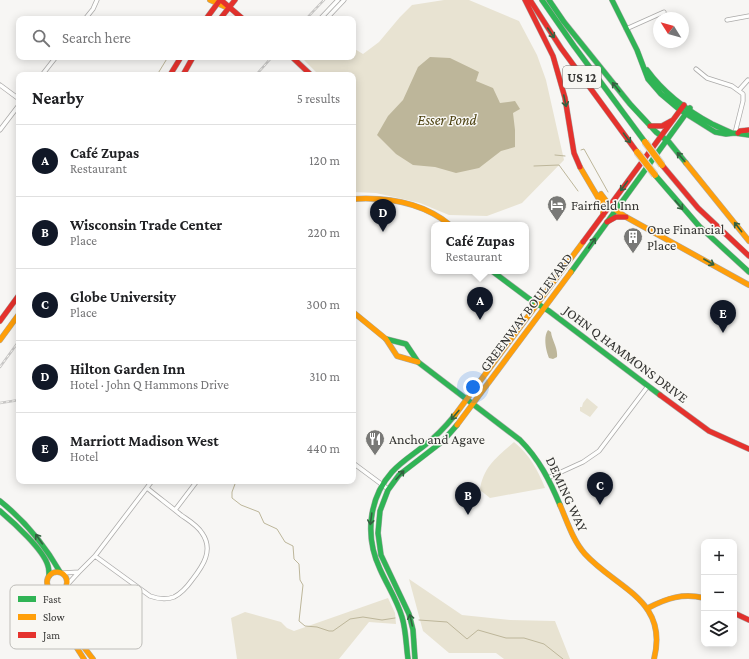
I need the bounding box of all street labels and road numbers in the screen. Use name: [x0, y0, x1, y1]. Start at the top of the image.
road number: US 12: [563, 66, 601, 88]
street label: GREENWAY BOULEVARD: [476, 250, 576, 374]
street label: JOHN Q HAMMONS DRIVE: [559, 301, 692, 406]
street label: DEMING WAY: [543, 454, 592, 534]

